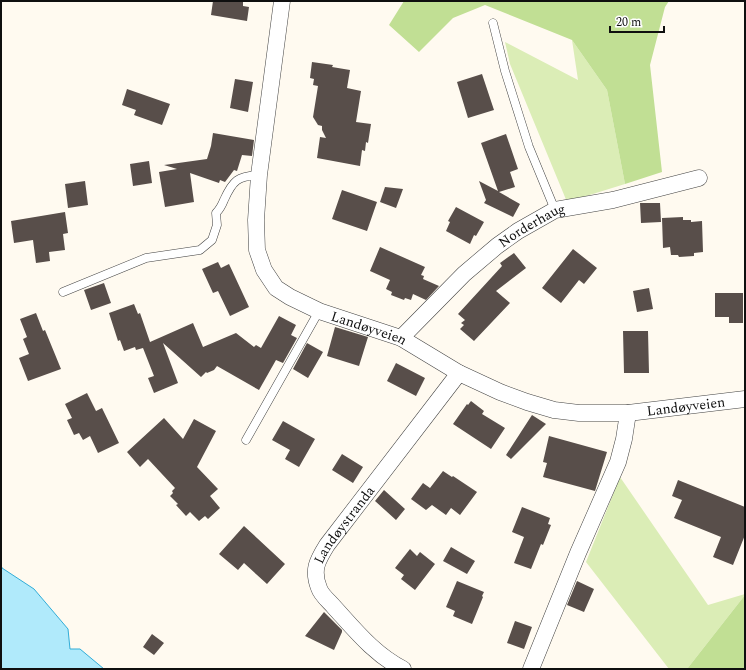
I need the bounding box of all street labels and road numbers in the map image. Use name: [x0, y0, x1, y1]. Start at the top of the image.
street label: Norderhaug: [494, 198, 567, 253]
street label: Landøyveien: [328, 305, 411, 350]
street label: Landøyveien: [646, 391, 726, 421]
street label: Landøystranda: [308, 481, 380, 567]

